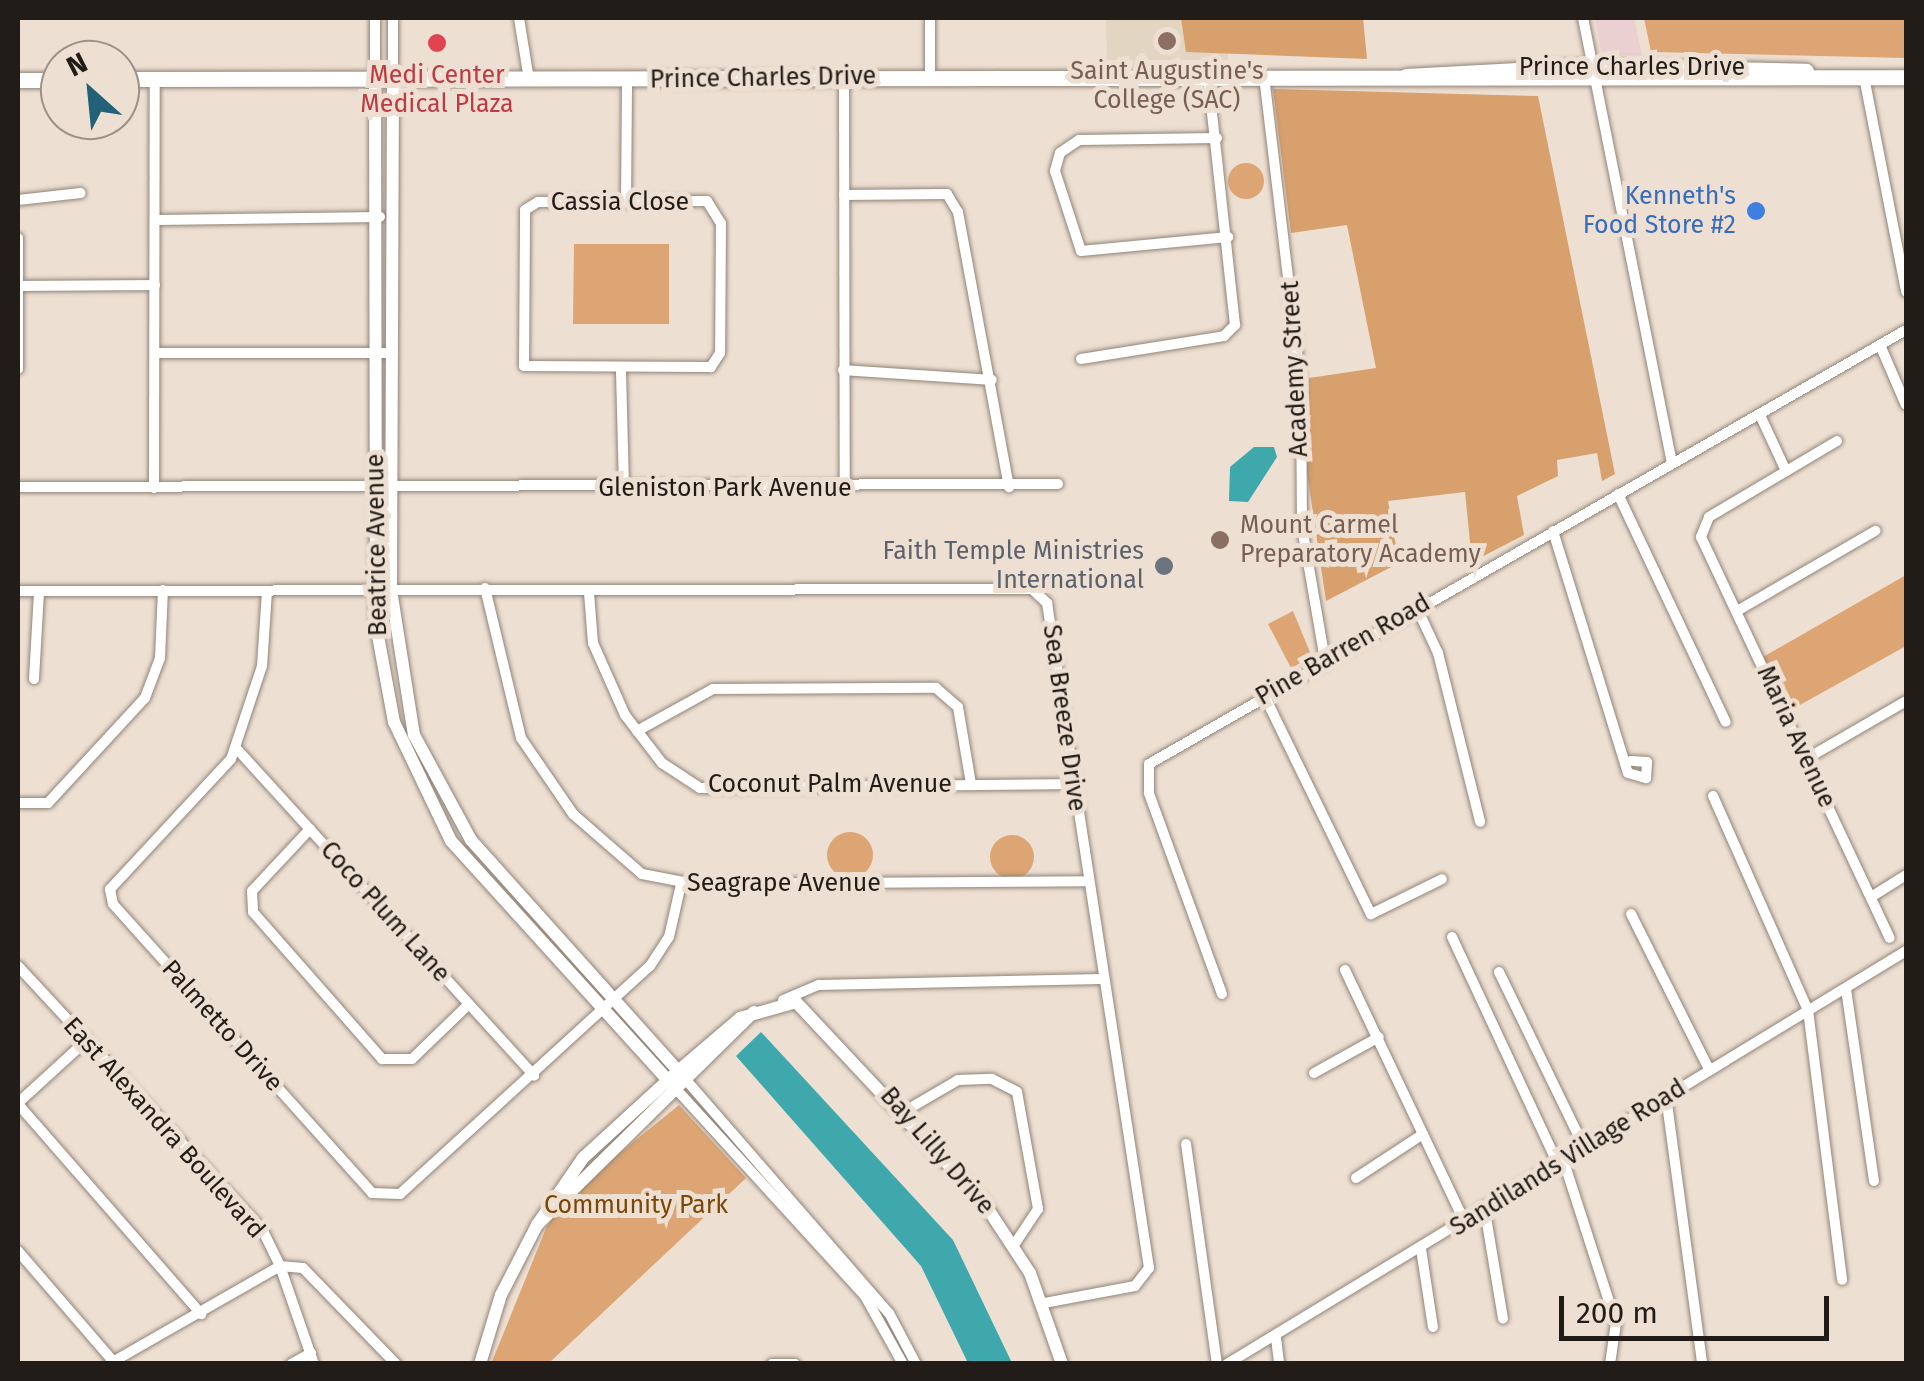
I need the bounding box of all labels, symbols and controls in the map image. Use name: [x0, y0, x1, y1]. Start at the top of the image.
marker: Medi Center Medical Plaza: [424, 30, 450, 56]
marker: Saint Augustine's College (SAC): [1156, 30, 1178, 52]
north arrow: [40, 40, 140, 140]
text: N: [61, 46, 93, 84]
street label: Prince Charles Drive: [1519, 52, 1745, 82]
place label: Saint Augustine's College (SAC): [1070, 57, 1264, 116]
place label: Medi Center Medical Plaza: [360, 61, 514, 120]
street label: Prince Charles Drive: [650, 61, 876, 95]
place label: Kenneth's Food Store #2: [1583, 182, 1736, 241]
street label: Cassia Close: [551, 187, 689, 217]
marker: Kenneth's Food Store #2: [1745, 200, 1767, 222]
street label: Academy Street: [1275, 280, 1315, 458]
street label: Beatrice Avenue: [360, 453, 394, 637]
street label: Gleniston Park Avenue: [598, 473, 852, 503]
place label: Mount Carmel Preparatory Academy: [1240, 511, 1481, 570]
marker: Mount Carmel Preparatory Academy: [1209, 529, 1231, 551]
place label: Faith Temple Ministries International: [882, 537, 1144, 596]
marker: Faith Temple Ministries International: [1153, 555, 1175, 577]
street label: Pine Barren Road: [1250, 588, 1436, 712]
street label: Sea Breeze Drive: [1036, 623, 1092, 813]
street label: Maria Avenue: [1750, 661, 1842, 813]
street label: Coconut Palm Avenue: [708, 769, 952, 799]
street label: Coco Plum Lane: [314, 835, 456, 989]
street label: Seagrape Avenue: [687, 868, 881, 898]
street label: Palmetto Drive: [155, 954, 289, 1098]
street label: East Alexandra Boulevard: [57, 1011, 271, 1245]
street label: Sandilands Village Road: [1445, 1073, 1691, 1243]
street label: Bay Lilly Drive: [874, 1081, 1000, 1221]
park label: Community Park: [544, 1190, 728, 1220]
scale bar: [1564, 1276, 1834, 1338]
text: 200 m: [1576, 1295, 1658, 1331]

